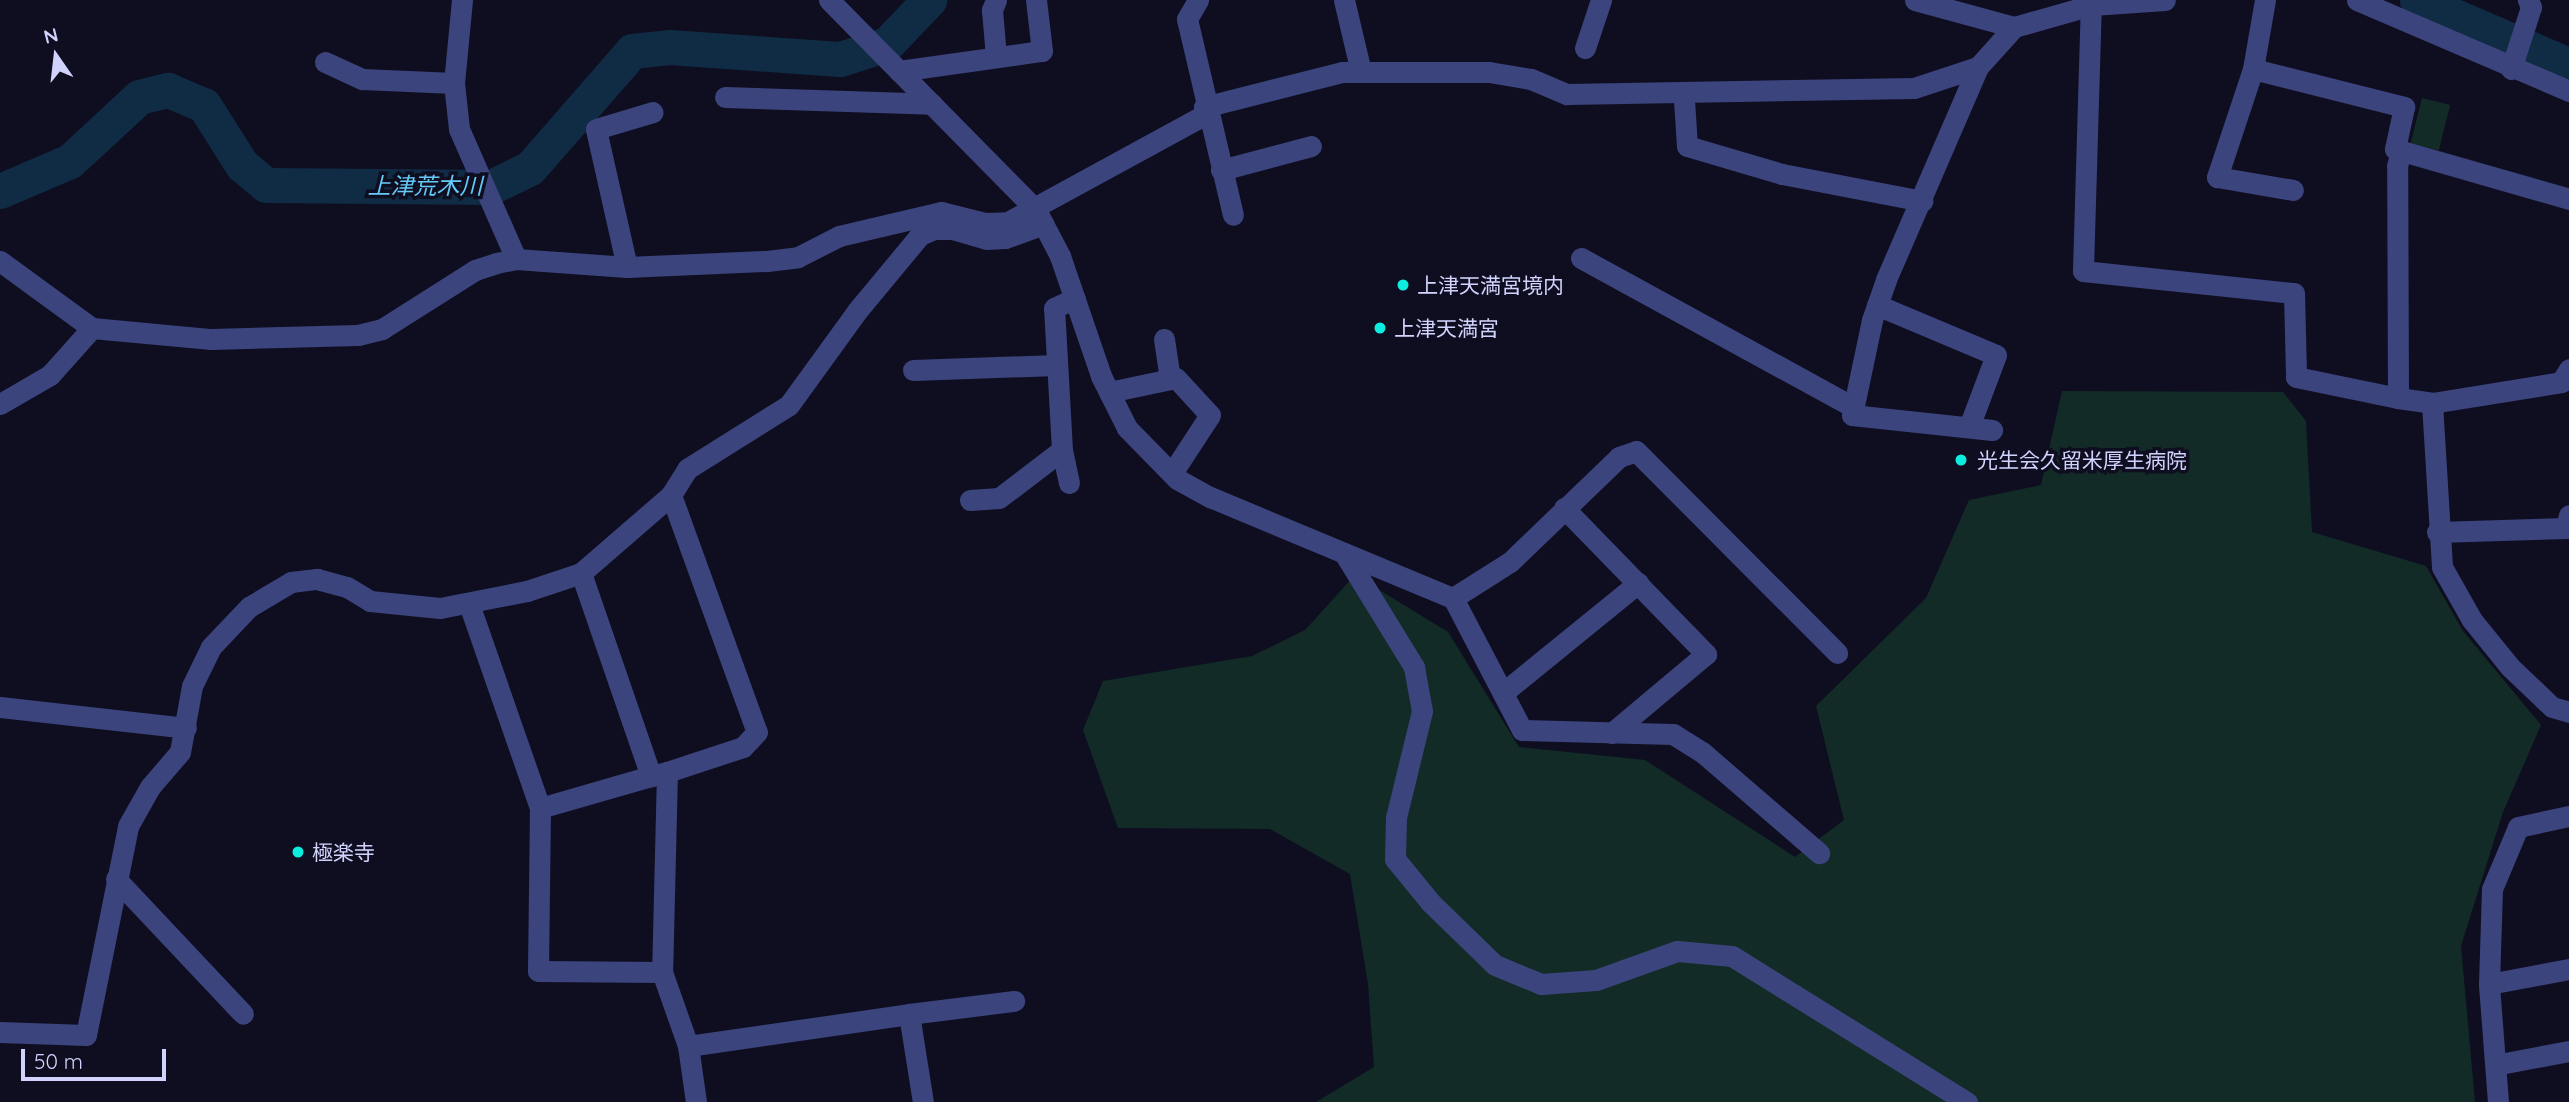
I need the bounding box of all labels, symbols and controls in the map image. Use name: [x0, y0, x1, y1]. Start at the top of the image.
north arrow: [21, 21, 91, 91]
text: N: [41, 22, 61, 49]
water label: 上津荒木川: [368, 172, 482, 200]
place label: 上津天満宮境内: [1417, 272, 1564, 298]
marker: 上津天満宮境内: [1395, 277, 1411, 293]
place label: 上津天満宮: [1394, 315, 1499, 341]
marker: 上津天満宮: [1372, 320, 1388, 336]
place label: 光生会久留米厚生病院: [1977, 447, 2187, 473]
marker: 光生会久留米厚生病院: [1951, 450, 1971, 470]
place label: 極楽寺: [312, 839, 375, 865]
marker: 極楽寺: [290, 844, 306, 860]
scale bar: [24, 1036, 170, 1080]
text: 50 m: [34, 1048, 83, 1074]

